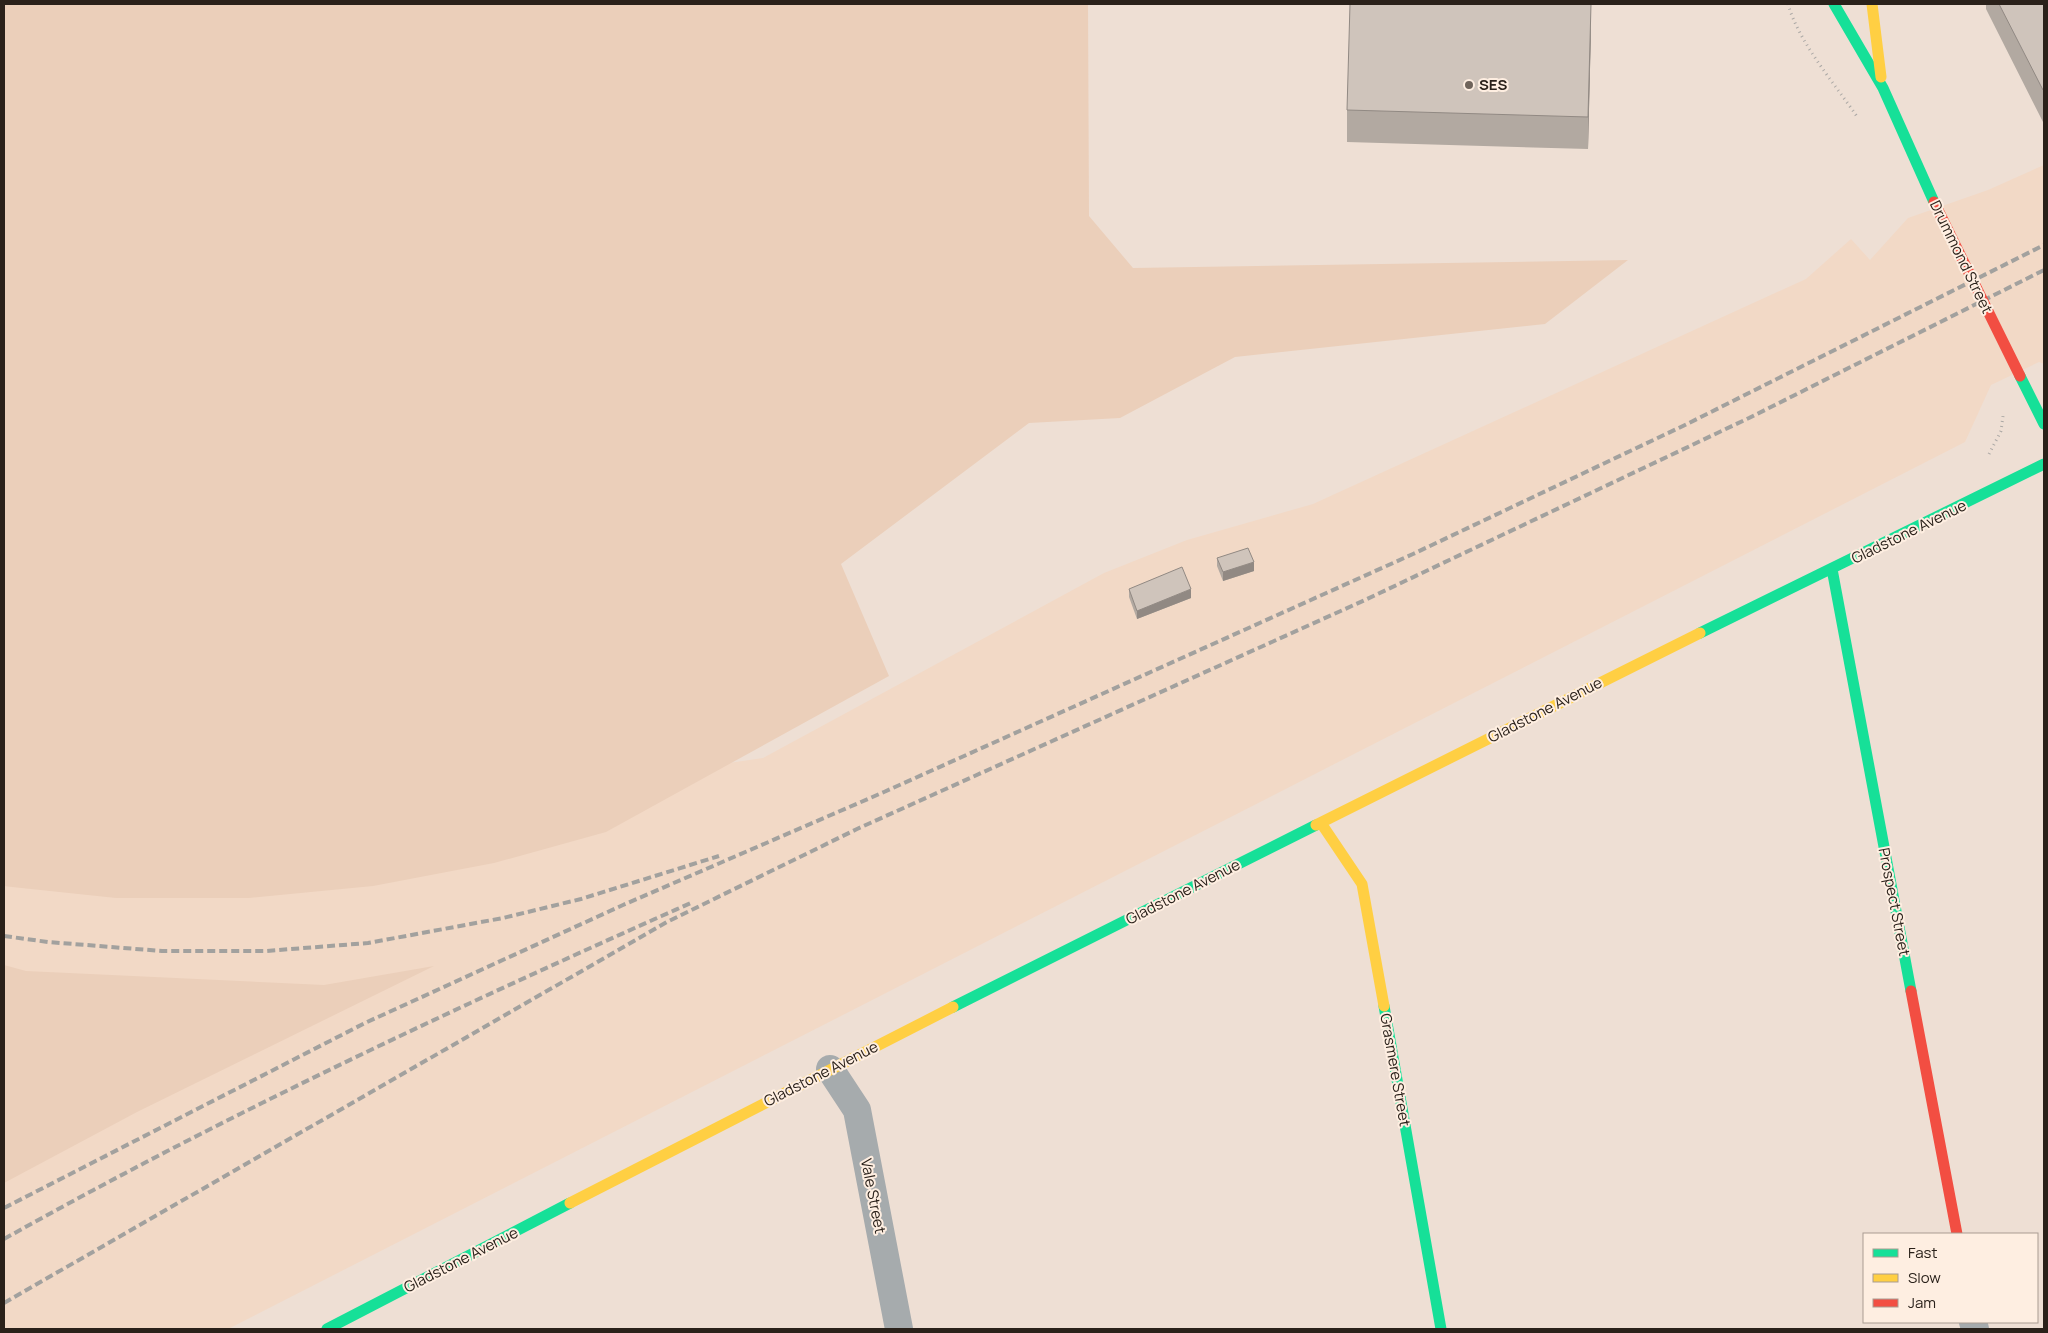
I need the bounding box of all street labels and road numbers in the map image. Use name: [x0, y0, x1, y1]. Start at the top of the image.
street label: Drummond Street: [1925, 197, 1998, 317]
street label: Gladstone Avenue: [1848, 494, 1970, 569]
street label: Gladstone Avenue: [1484, 672, 1606, 747]
street label: Prospect Street: [1874, 846, 1915, 958]
street label: Gladstone Avenue: [1122, 854, 1244, 929]
street label: Grasmere Street: [1375, 1012, 1416, 1128]
street label: Gladstone Avenue: [760, 1036, 882, 1111]
street label: Vale Street: [856, 1157, 891, 1235]
street label: Gladstone Avenue: [400, 1222, 522, 1297]

